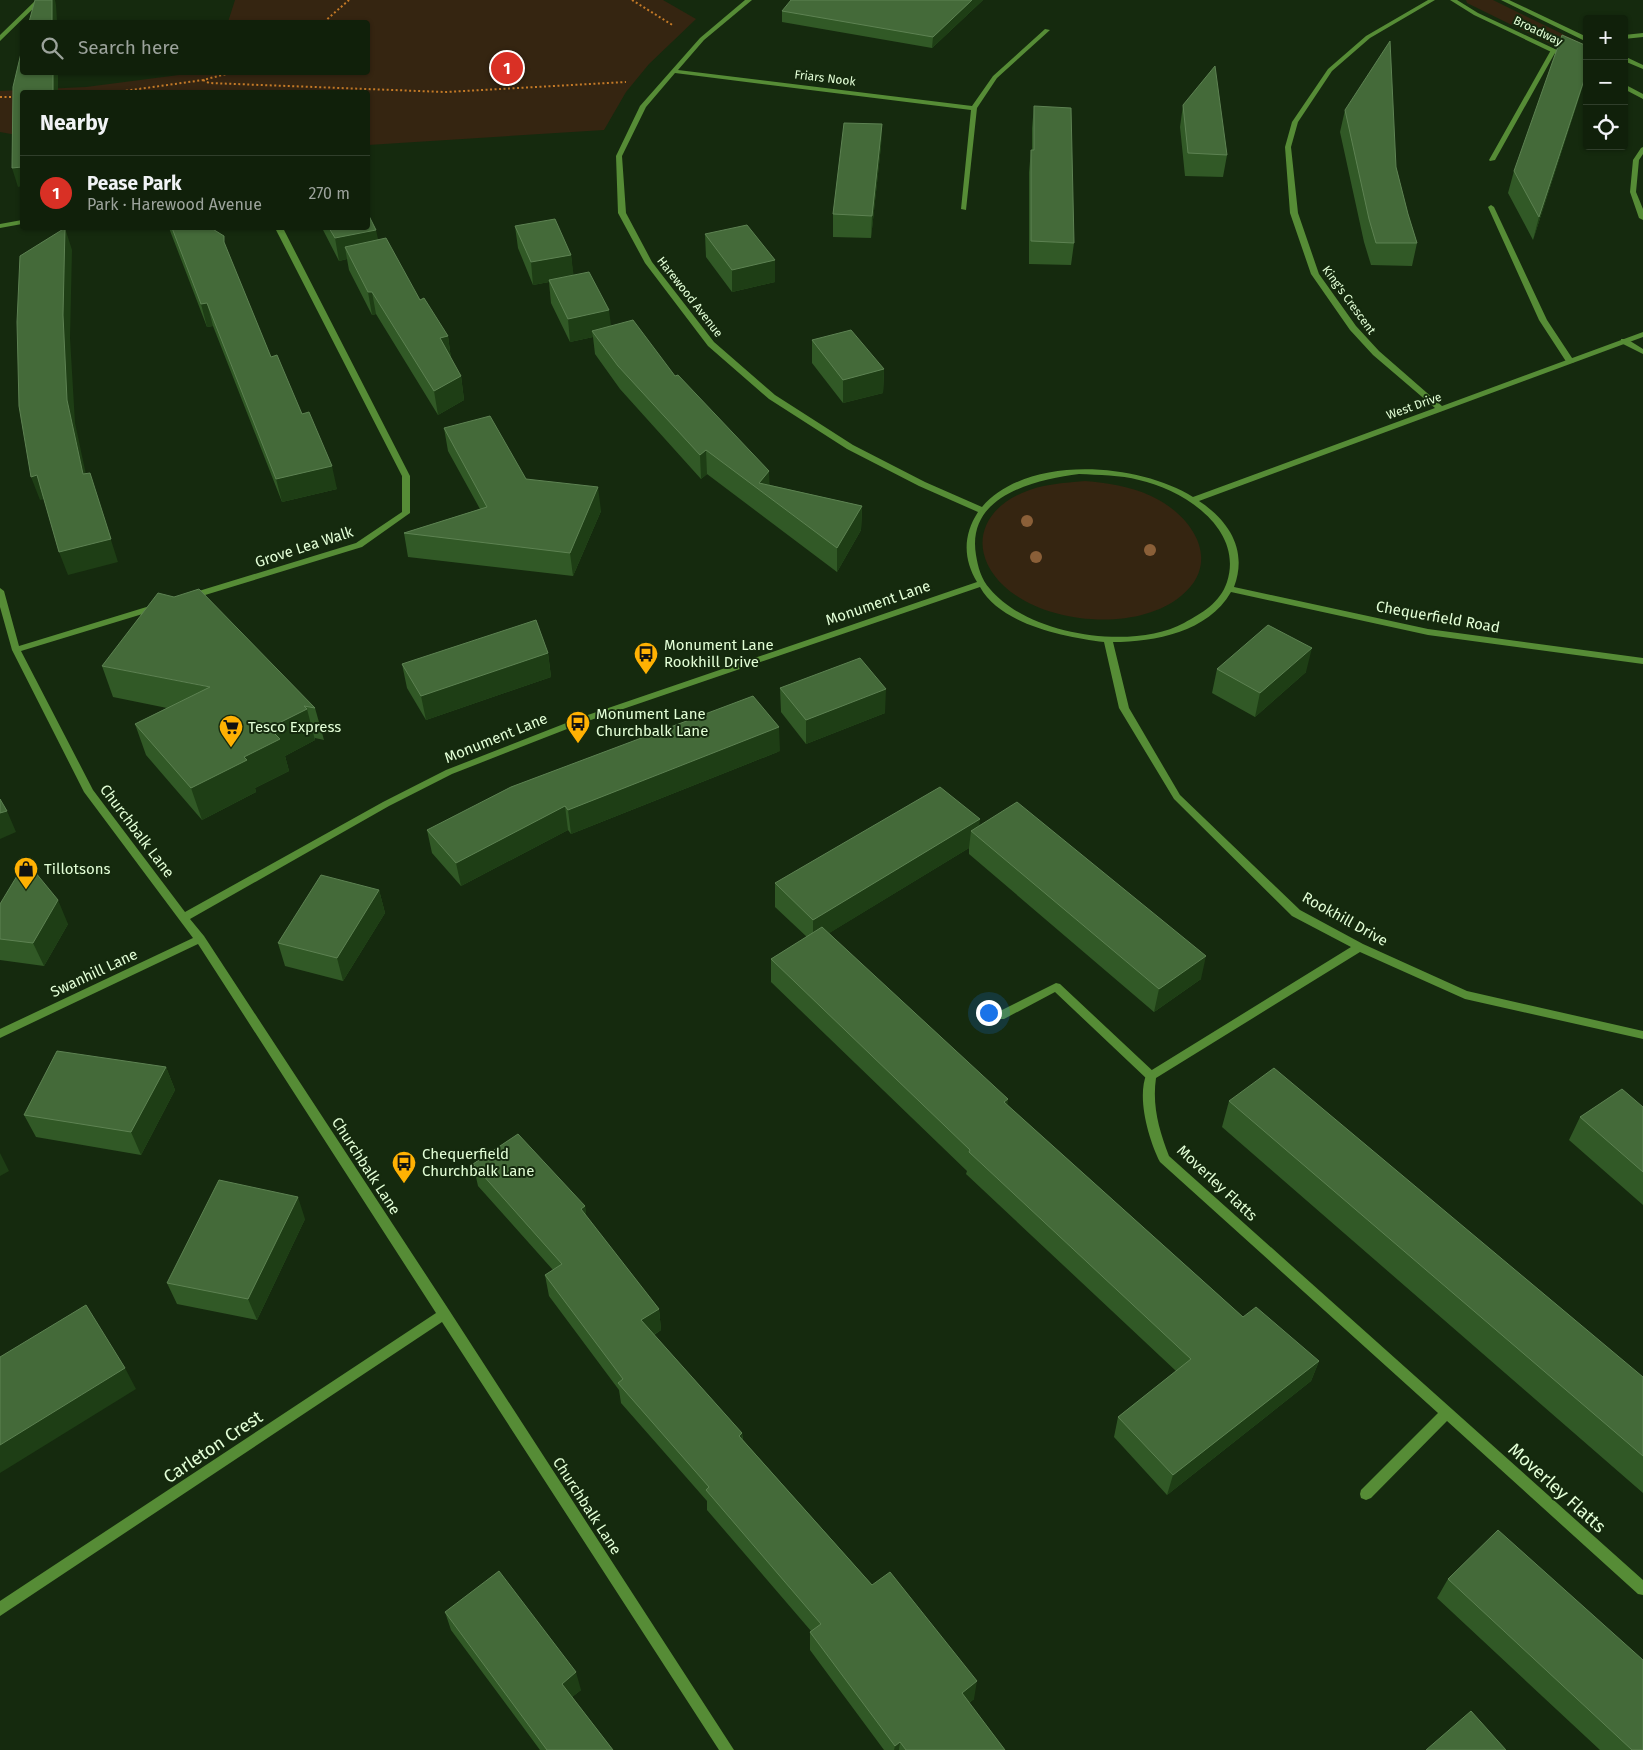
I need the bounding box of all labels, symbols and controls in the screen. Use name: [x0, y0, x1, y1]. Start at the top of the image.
street label: Broadway: [1511, 13, 1565, 49]
map controls: [1583, 15, 1628, 150]
button: +: [1583, 15, 1628, 60]
search box: [20, 20, 370, 75]
icon: search: [38, 34, 66, 62]
text: Search here: [78, 36, 179, 59]
pin: 1: [491, 49, 523, 87]
button: −: [1583, 60, 1628, 105]
street label: Friars Nook: [794, 67, 857, 89]
button: locate: [1583, 105, 1628, 150]
text: Nearby: [40, 110, 108, 136]
text: Pease Park: [87, 172, 181, 195]
text: 1: [52, 184, 60, 203]
text: 270 m: [308, 184, 350, 203]
text: Park · Harewood Avenue: [87, 195, 262, 214]
street label: Harewood Avenue: [654, 254, 726, 340]
street label: King's Crescent: [1319, 263, 1379, 338]
street label: West Drive: [1385, 390, 1443, 422]
street label: Grove Lea Walk: [253, 523, 356, 571]
street label: Monument Lane: [823, 577, 933, 629]
street label: Chequerfield Road: [1375, 597, 1501, 637]
place label: Monument Lane Rookhill Drive: [664, 636, 774, 671]
bus stop icon: Monument Lane Rookhill Drive: [633, 641, 659, 675]
place label: Monument Lane Churchbalk Lane: [596, 705, 708, 740]
street label: Monument Lane: [442, 709, 550, 767]
bus stop icon: Monument Lane Churchbalk Lane: [565, 710, 591, 744]
supermarket icon: Tesco Express: [218, 714, 244, 748]
place label: Tesco Express: [248, 718, 341, 736]
street label: Churchbalk Lane: [96, 781, 178, 881]
shop icon: Tillotsons: [13, 856, 39, 890]
place label: Tillotsons: [44, 860, 110, 878]
street label: Rookhill Drive: [1299, 888, 1391, 950]
street label: Swanhill Lane: [48, 945, 140, 1001]
your location: [976, 1000, 1002, 1026]
street label: Churchbalk Lane: [328, 1114, 404, 1218]
street label: Moverley Flatts: [1173, 1141, 1261, 1225]
place label: Chequerfield Churchbalk Lane: [422, 1145, 534, 1180]
bus stop icon: Chequerfield Churchbalk Lane: [391, 1150, 417, 1184]
street label: Carleton Crest: [159, 1406, 267, 1488]
street label: Moverley Flatts: [1504, 1438, 1610, 1538]
street label: Churchbalk Lane: [549, 1454, 625, 1558]

